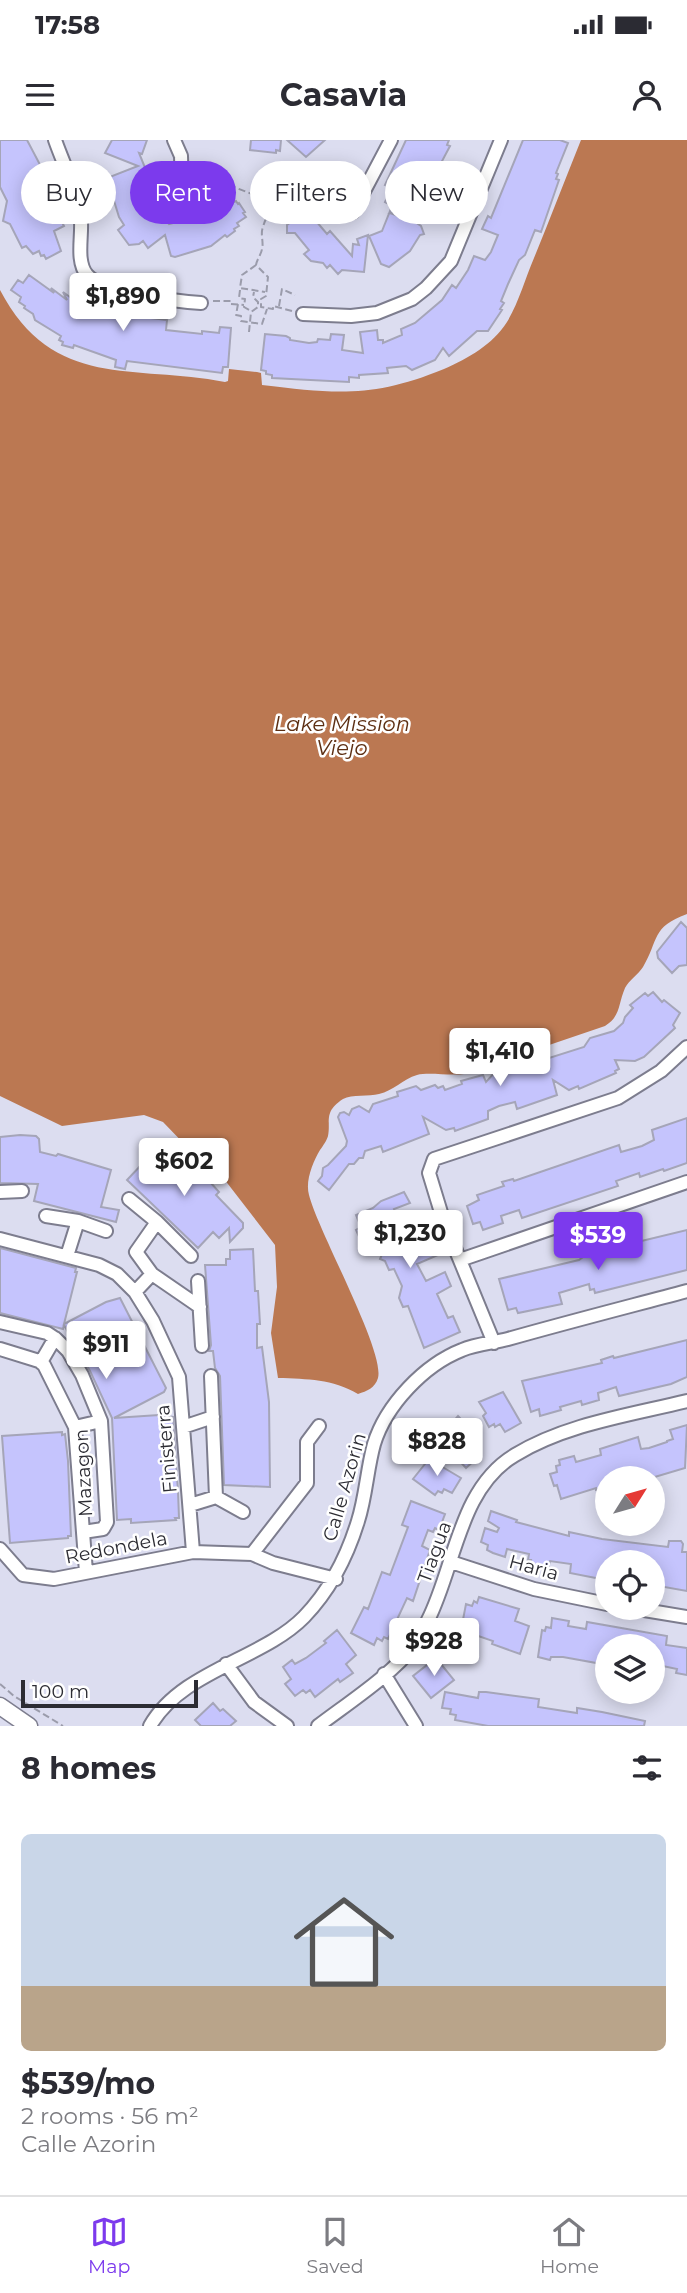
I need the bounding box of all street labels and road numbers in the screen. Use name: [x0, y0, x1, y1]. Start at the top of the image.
street label: Finisterra: [151, 1404, 182, 1494]
street label: Mazagon: [70, 1428, 97, 1518]
street label: Calle Azorin: [318, 1430, 371, 1544]
street label: Tiagua: [413, 1518, 456, 1586]
street label: Redondela: [63, 1526, 169, 1569]
street label: Haria: [507, 1550, 561, 1585]

